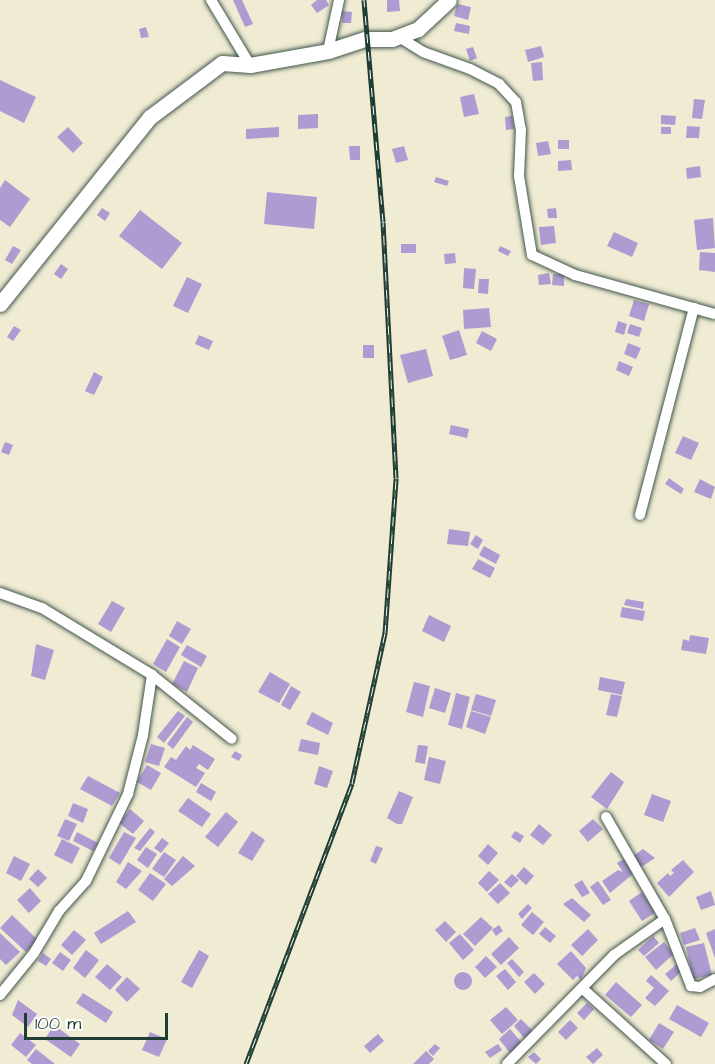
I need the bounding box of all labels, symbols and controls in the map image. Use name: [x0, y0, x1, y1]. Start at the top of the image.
scale bar: [27, 1001, 171, 1039]
text: 100 m: [35, 1011, 81, 1036]

